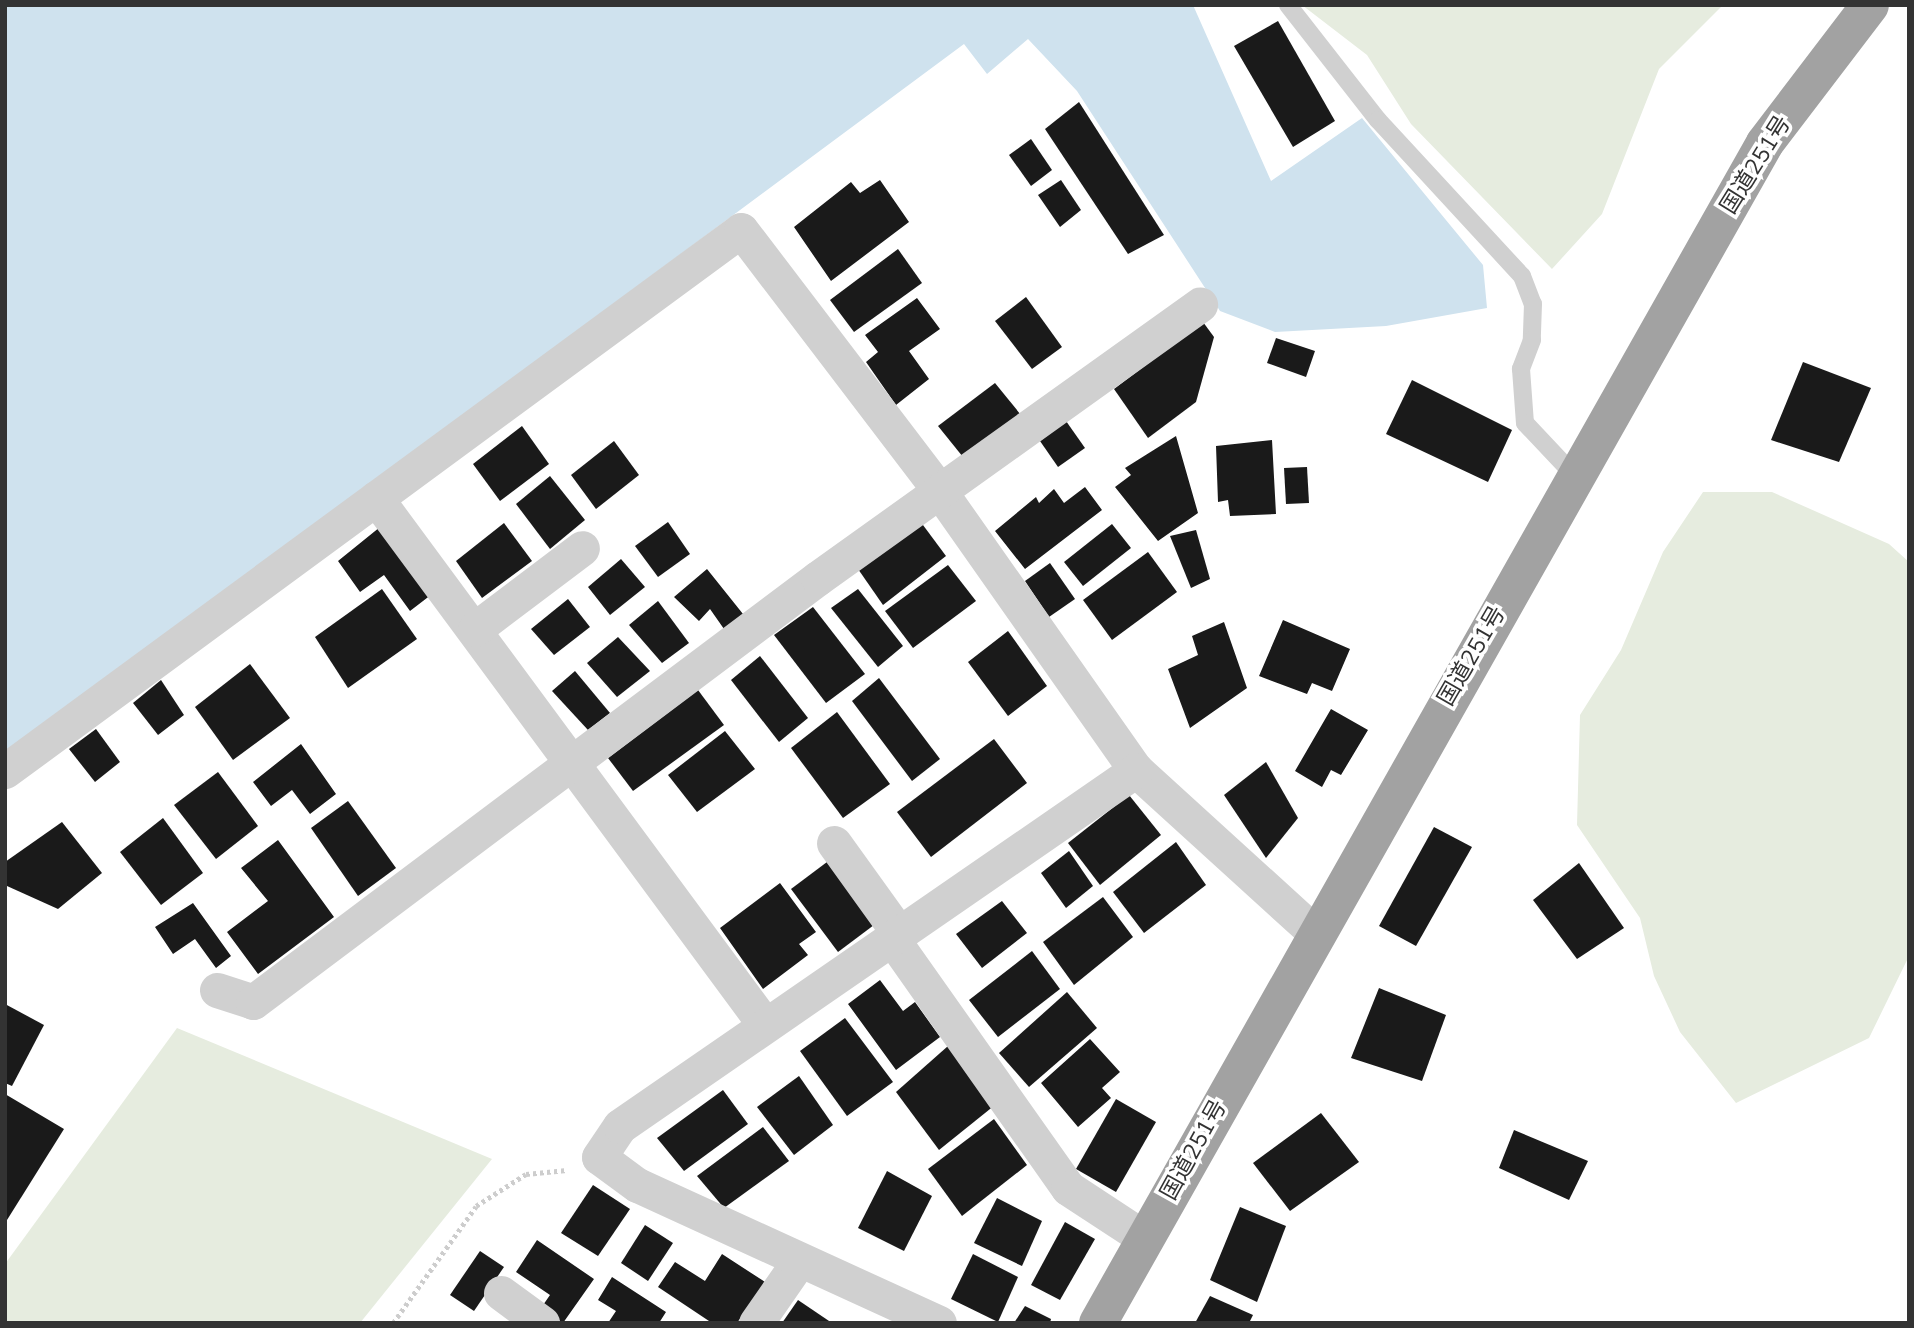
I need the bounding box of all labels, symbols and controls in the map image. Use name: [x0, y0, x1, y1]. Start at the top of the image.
street label: 国道251号: [1715, 111, 1797, 219]
street label: 国道251号: [1432, 601, 1512, 711]
street label: 国道251号: [1155, 1095, 1233, 1205]

